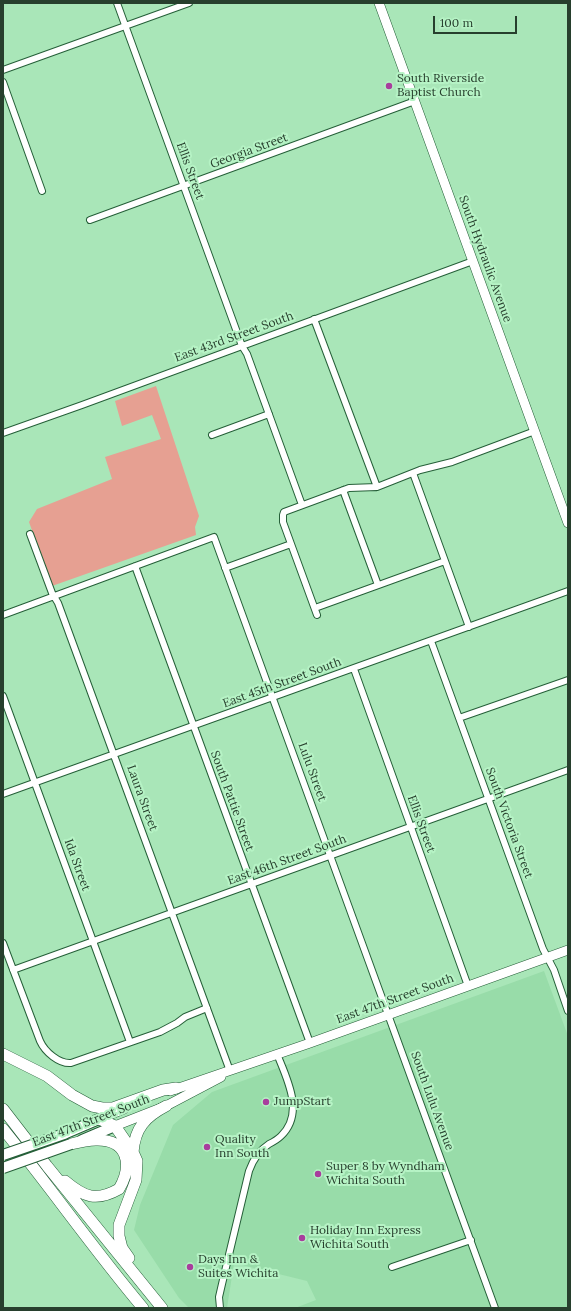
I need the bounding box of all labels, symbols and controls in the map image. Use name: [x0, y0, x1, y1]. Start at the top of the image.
scale bar: [435, 8, 519, 34]
text: 100 m: [440, 15, 473, 30]
place label: South Riverside Baptist Church: [397, 72, 484, 100]
marker: South Riverside Baptist Church: [384, 81, 394, 91]
street label: Georgia Street: [208, 130, 290, 172]
street label: Ellis Street: [173, 140, 207, 202]
street label: South Hydraulic Avenue: [455, 194, 515, 324]
street label: East 43rd Street South: [173, 309, 295, 365]
street label: East 45th Street South: [221, 655, 343, 711]
street label: Lulu Street: [295, 741, 329, 803]
street label: South Pattie Street: [207, 749, 257, 853]
street label: Laura Street: [123, 763, 161, 833]
street label: South Victoria Street: [482, 766, 536, 880]
street label: Ellis Street: [404, 793, 438, 855]
street label: East 46th Street South: [226, 832, 348, 888]
street label: Ida Street: [61, 837, 93, 893]
street label: East 47th Street South: [334, 971, 456, 1027]
street label: South Lulu Avenue: [407, 1049, 457, 1153]
street label: East 47th Street South: [31, 1092, 151, 1150]
place label: JumpStart: [274, 1095, 331, 1109]
marker: JumpStart: [261, 1097, 271, 1107]
place label: Quality Inn South: [215, 1133, 269, 1161]
marker: Quality Inn South: [202, 1142, 212, 1152]
place label: Super 8 by Wyndham Wichita South: [326, 1160, 445, 1188]
marker: Super 8 by Wyndham Wichita South: [313, 1169, 323, 1179]
place label: Holiday Inn Express Wichita South: [310, 1224, 421, 1252]
marker: Holiday Inn Express Wichita South: [297, 1233, 307, 1243]
place label: Days Inn & Suites Wichita: [198, 1253, 278, 1281]
marker: Days Inn & Suites Wichita: [185, 1262, 195, 1272]

